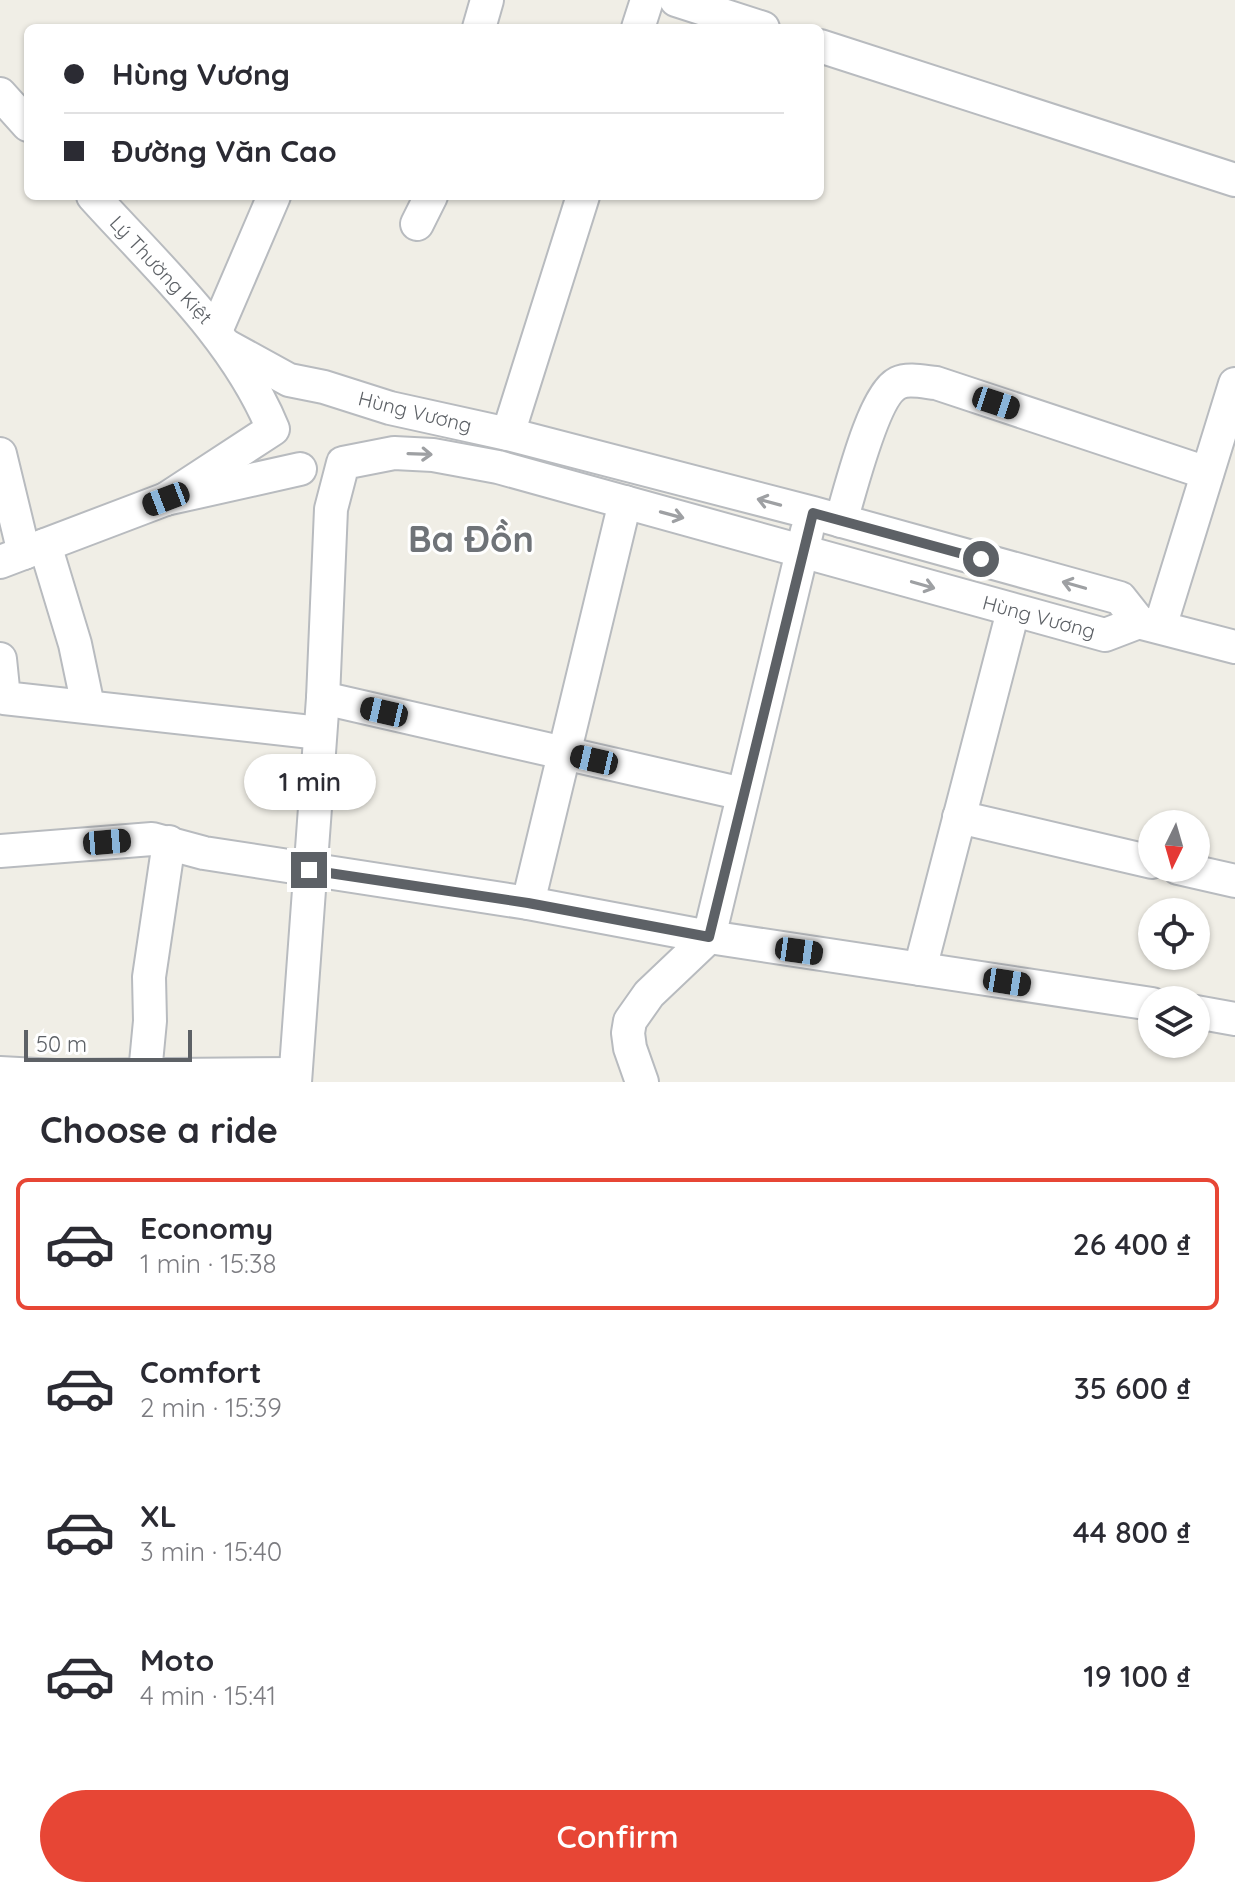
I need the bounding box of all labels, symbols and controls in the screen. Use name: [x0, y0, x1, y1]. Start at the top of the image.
text: Hùng Vương: [112, 55, 290, 93]
text: Đường Văn Cao: [112, 132, 337, 170]
street label: Lý Thường Kiệt: [105, 210, 218, 329]
car: [969, 384, 1023, 422]
street label: Hùng Vương: [356, 385, 474, 438]
one-way arrow: [406, 447, 433, 462]
car: [139, 479, 193, 519]
one-way arrow: [757, 493, 783, 508]
one-way arrow: [659, 508, 685, 523]
district label: Ba Đồn: [408, 516, 534, 561]
route start: [963, 541, 999, 577]
one-way arrow: [1062, 577, 1088, 592]
one-way arrow: [909, 578, 935, 593]
street label: Hùng Vương: [980, 589, 1098, 644]
car: [358, 695, 410, 729]
car: [568, 743, 620, 777]
callout: 1 min: [243, 754, 375, 810]
text: 1 min: [279, 765, 341, 798]
north arrow: [1138, 810, 1210, 882]
map controls: [1138, 810, 1210, 1058]
car: [82, 828, 132, 856]
route end: [291, 852, 327, 888]
button: locate: [1138, 898, 1210, 970]
car: [774, 936, 824, 966]
car: [981, 966, 1033, 998]
button: layers: [1138, 986, 1210, 1058]
scale bar: [24, 1026, 192, 1062]
text: 50 m: [36, 1030, 87, 1058]
text: Choose a ride: [40, 1107, 278, 1152]
icon: car: [44, 1208, 116, 1280]
text: Economy: [140, 1209, 273, 1247]
text: 26 400 ₫: [1073, 1225, 1191, 1263]
text: 1 min · 15:38: [140, 1247, 277, 1280]
icon: car: [44, 1352, 116, 1424]
text: Comfort: [140, 1353, 261, 1391]
text: 35 600 ₫: [1074, 1369, 1191, 1407]
text: 2 min · 15:39: [140, 1391, 282, 1424]
icon: car: [44, 1496, 116, 1568]
text: XL: [140, 1497, 177, 1535]
text: 44 800 ₫: [1073, 1513, 1191, 1551]
text: 3 min · 15:40: [140, 1535, 282, 1568]
icon: car: [44, 1640, 116, 1712]
text: Moto: [140, 1641, 214, 1679]
text: 19 100 ₫: [1083, 1657, 1191, 1695]
text: 4 min · 15:41: [140, 1679, 276, 1712]
button: Confirm: [40, 1790, 1195, 1882]

